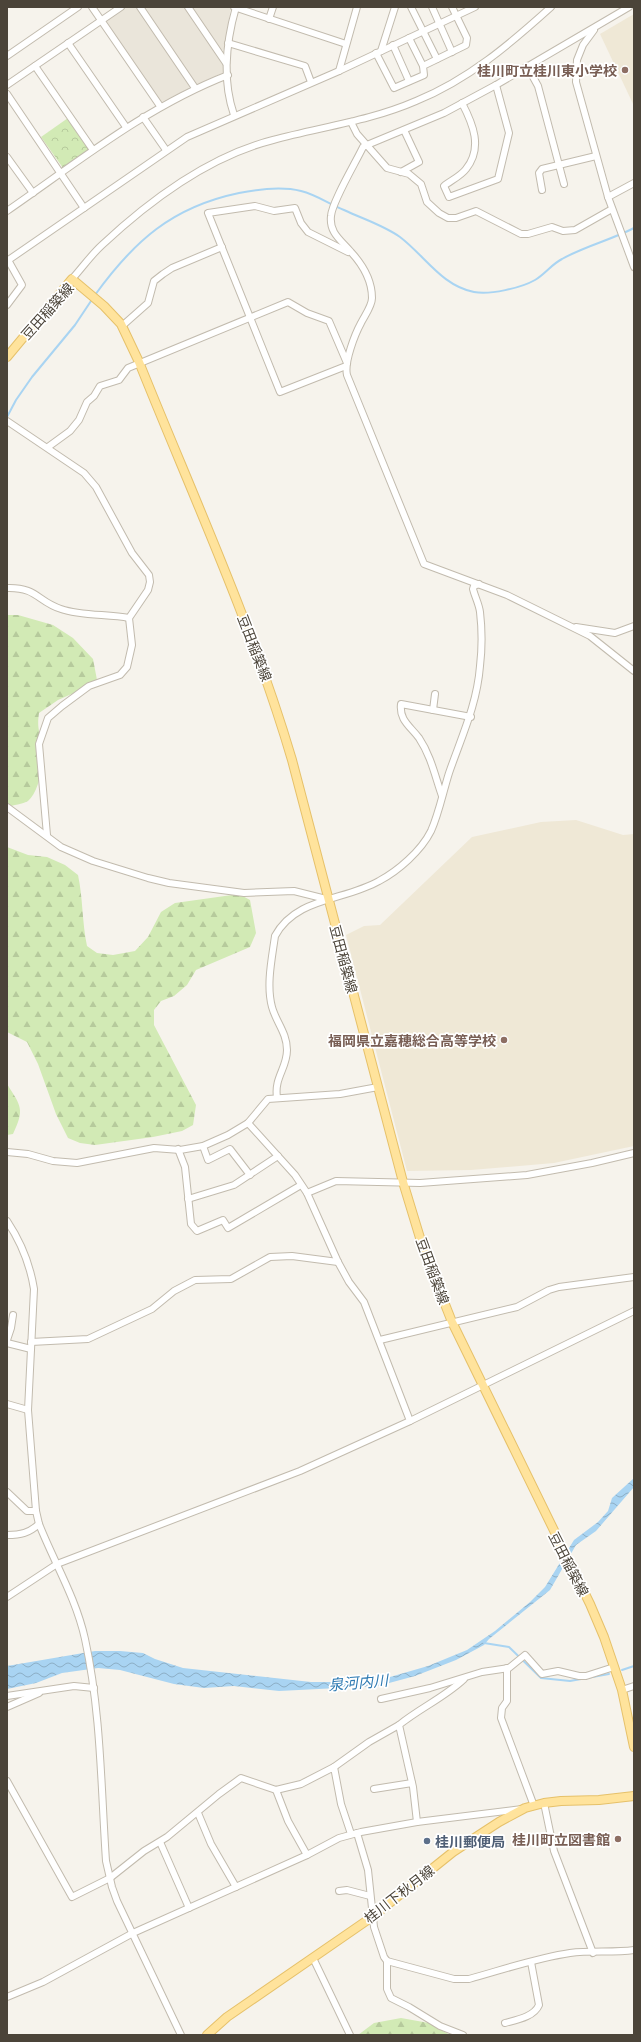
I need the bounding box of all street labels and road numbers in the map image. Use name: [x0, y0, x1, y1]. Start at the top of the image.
street label: 豆田稲築線: [17, 279, 77, 343]
street label: 豆田稲築線: [235, 612, 275, 684]
street label: 豆田稲築線: [327, 923, 361, 995]
street label: 豆田稲築線: [413, 1235, 453, 1307]
street label: 豆田稲築線: [546, 1529, 592, 1599]
street label: 桂川下秋月線: [361, 1861, 437, 1927]

